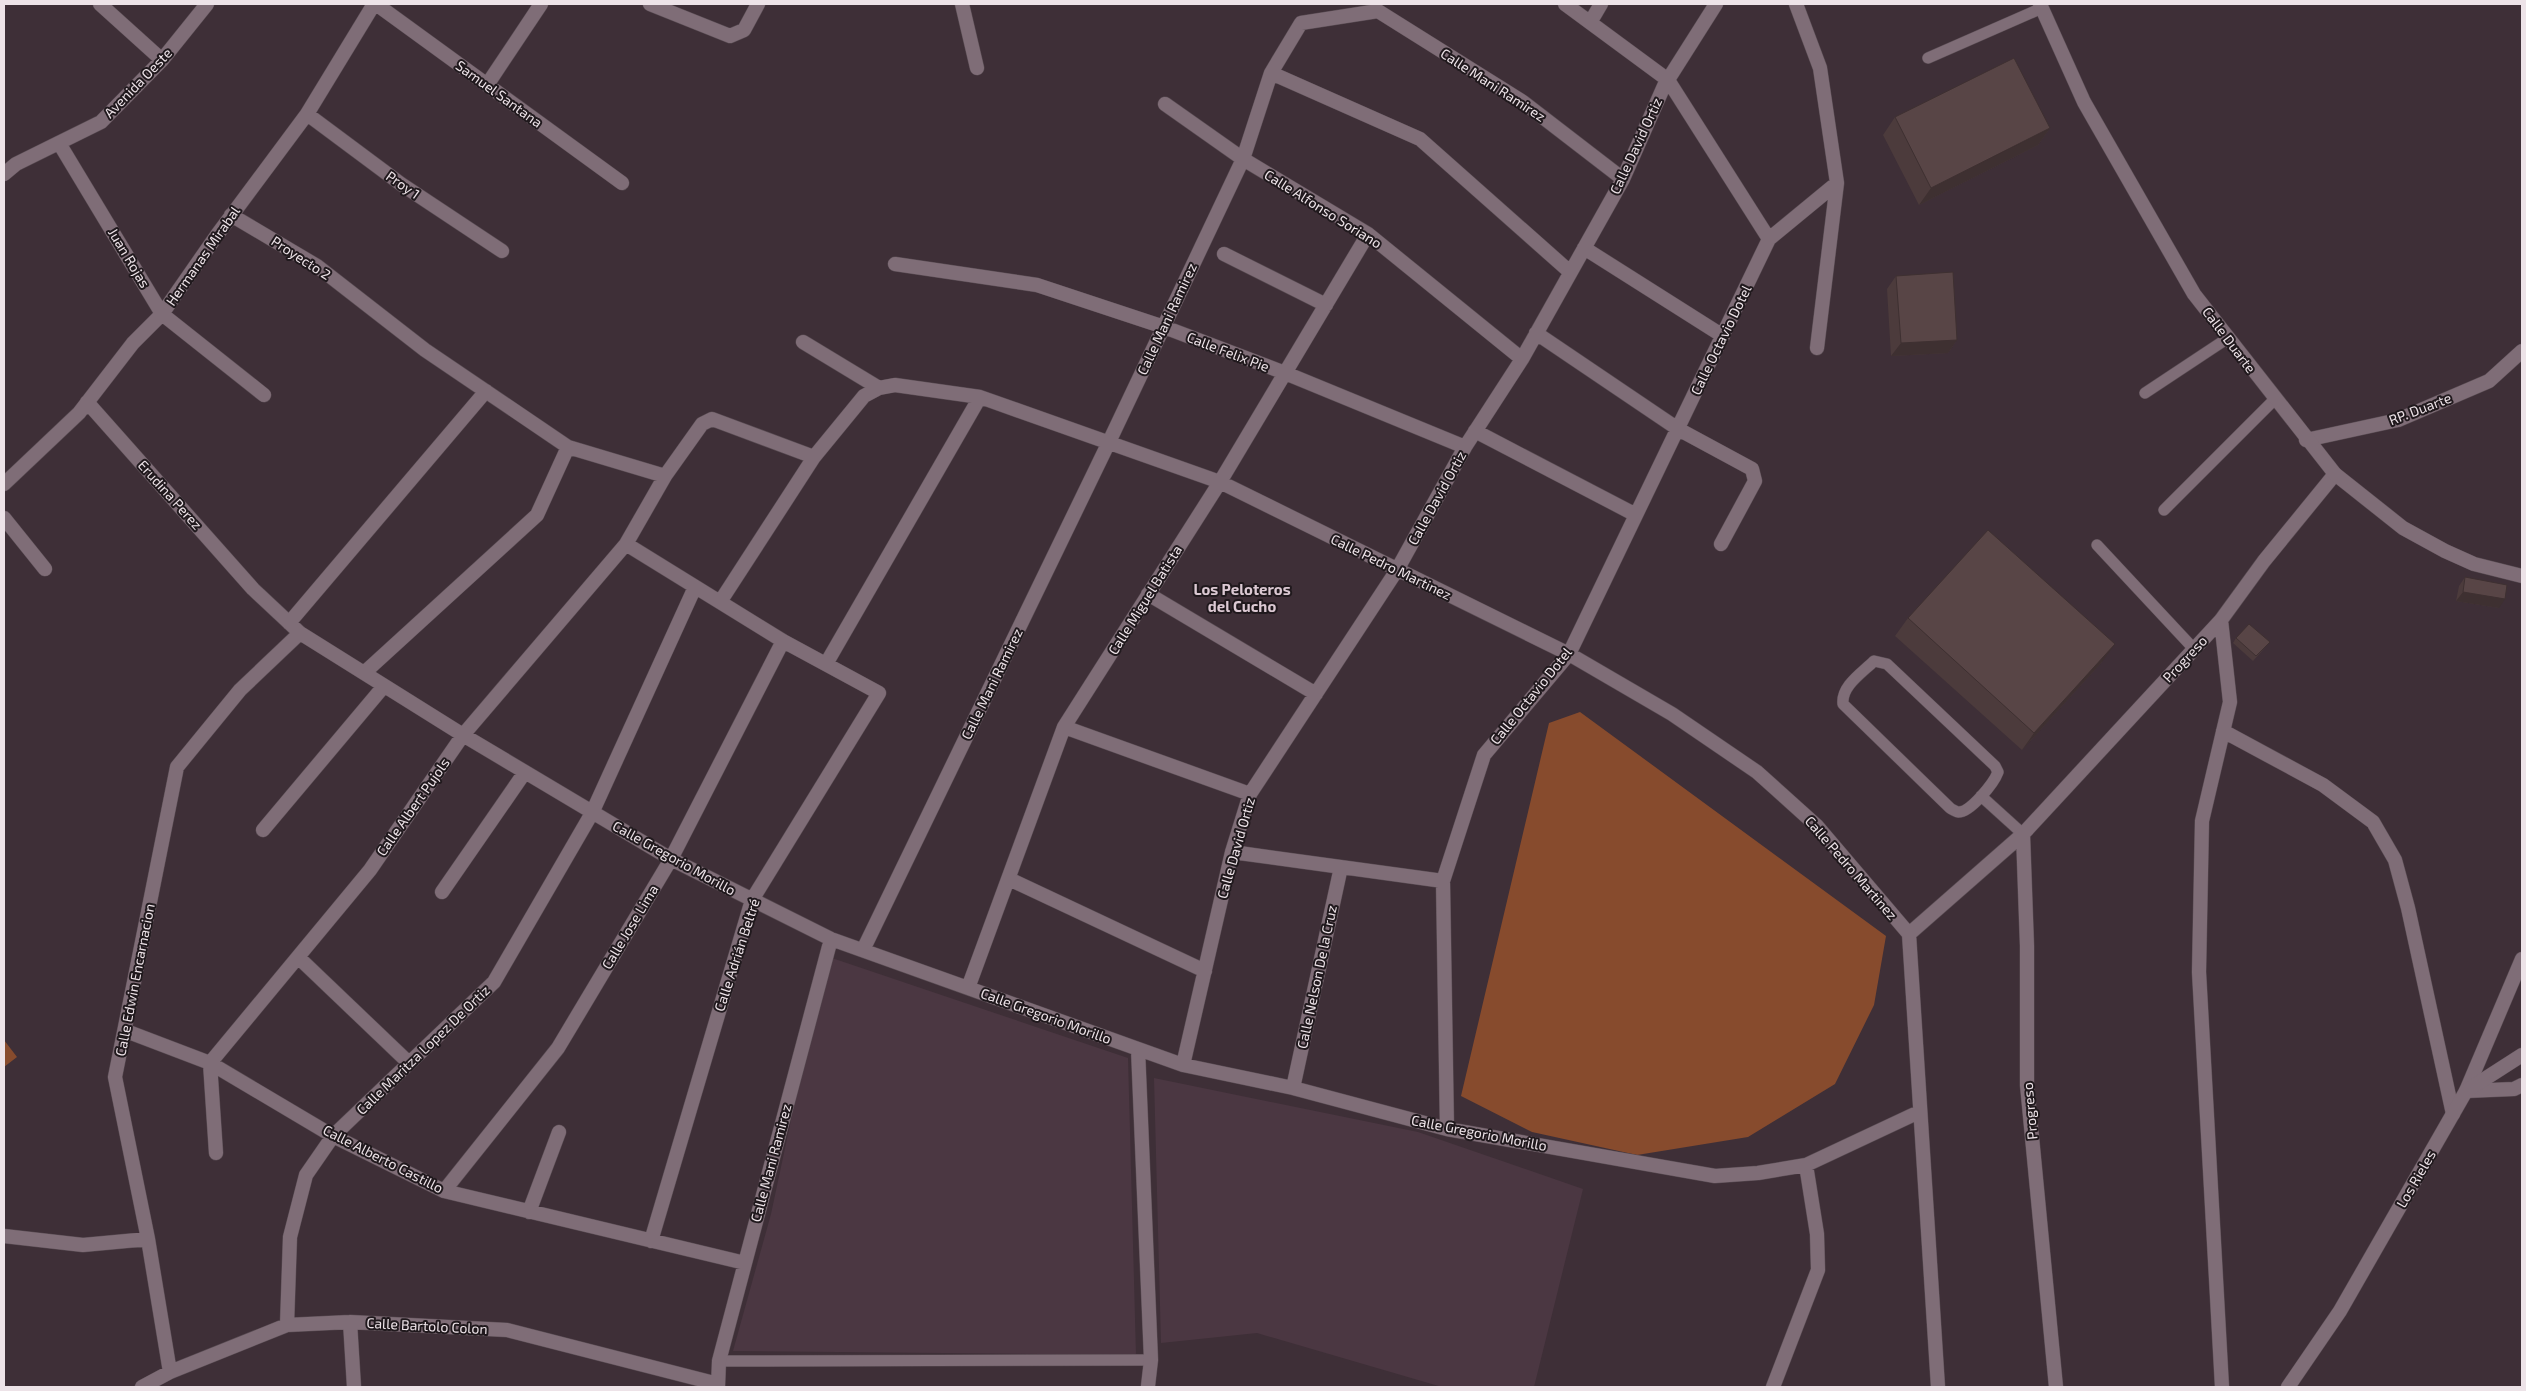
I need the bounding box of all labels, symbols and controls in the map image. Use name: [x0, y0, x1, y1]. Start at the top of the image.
street label: Avenida Oeste: [100, 44, 175, 121]
street label: Calle Mani Ramirez: [1438, 44, 1549, 125]
street label: Samuel Santana: [453, 57, 546, 131]
street label: Calle David Ortiz: [1606, 95, 1665, 197]
street label: Calle Alfonso Soriano: [1261, 166, 1385, 252]
street label: Proy 1: [383, 167, 423, 202]
street label: Hermanas Mirabal: [162, 202, 244, 309]
street label: Juan Rojas: [105, 225, 154, 291]
street label: Proyecto 2: [268, 232, 334, 283]
street label: Calle Mani Ramirez: [1133, 260, 1200, 377]
street label: Calle Octavio Dotel: [1687, 281, 1755, 397]
street label: Calle Duarte: [2199, 303, 2260, 376]
street label: Calle Felix Pie: [1185, 328, 1272, 375]
street label: RP. Duarte: [2386, 389, 2453, 428]
street label: Calle David Ortiz: [1404, 448, 1469, 548]
street label: Erudina Perez: [135, 456, 206, 533]
street label: Calle Pedro Martinez: [1328, 530, 1454, 603]
street label: Calle Miguel Batista: [1104, 542, 1185, 658]
district label: Los Peloteros del Cucho: [1193, 580, 1291, 615]
street label: Calle Mani Ramirez: [957, 625, 1026, 742]
street label: Progreso: [2159, 632, 2210, 685]
street label: Calle Octavio Dotel: [1486, 643, 1576, 748]
street label: Calle Albert Pujols: [372, 754, 453, 859]
street label: Calle David Ortiz: [1213, 795, 1258, 900]
street label: Calle Pedro Martinez: [1802, 812, 1901, 923]
street label: Calle Gregorio Morillo: [610, 817, 739, 898]
street label: Calle Jose Lima: [598, 881, 661, 972]
street label: Calle Adrián Beltré: [710, 896, 763, 1013]
street label: Calle Edwin Encarnacion: [111, 902, 158, 1058]
street label: Calle Nelson De la Cruz: [1293, 904, 1340, 1050]
street label: Calle Maritza Lopez De Ortiz: [352, 981, 493, 1118]
street label: Calle Gregorio Morillo: [979, 984, 1114, 1047]
street label: Progreso: [2019, 1082, 2040, 1140]
street label: Calle Mani Ramirez: [747, 1102, 794, 1224]
street label: Calle Gregorio Morillo: [1410, 1111, 1548, 1154]
street label: Calle Alberto Castillo: [320, 1121, 446, 1196]
street label: Los Rieles: [2392, 1147, 2439, 1211]
street label: Calle Bartolo Colon: [366, 1314, 488, 1337]

